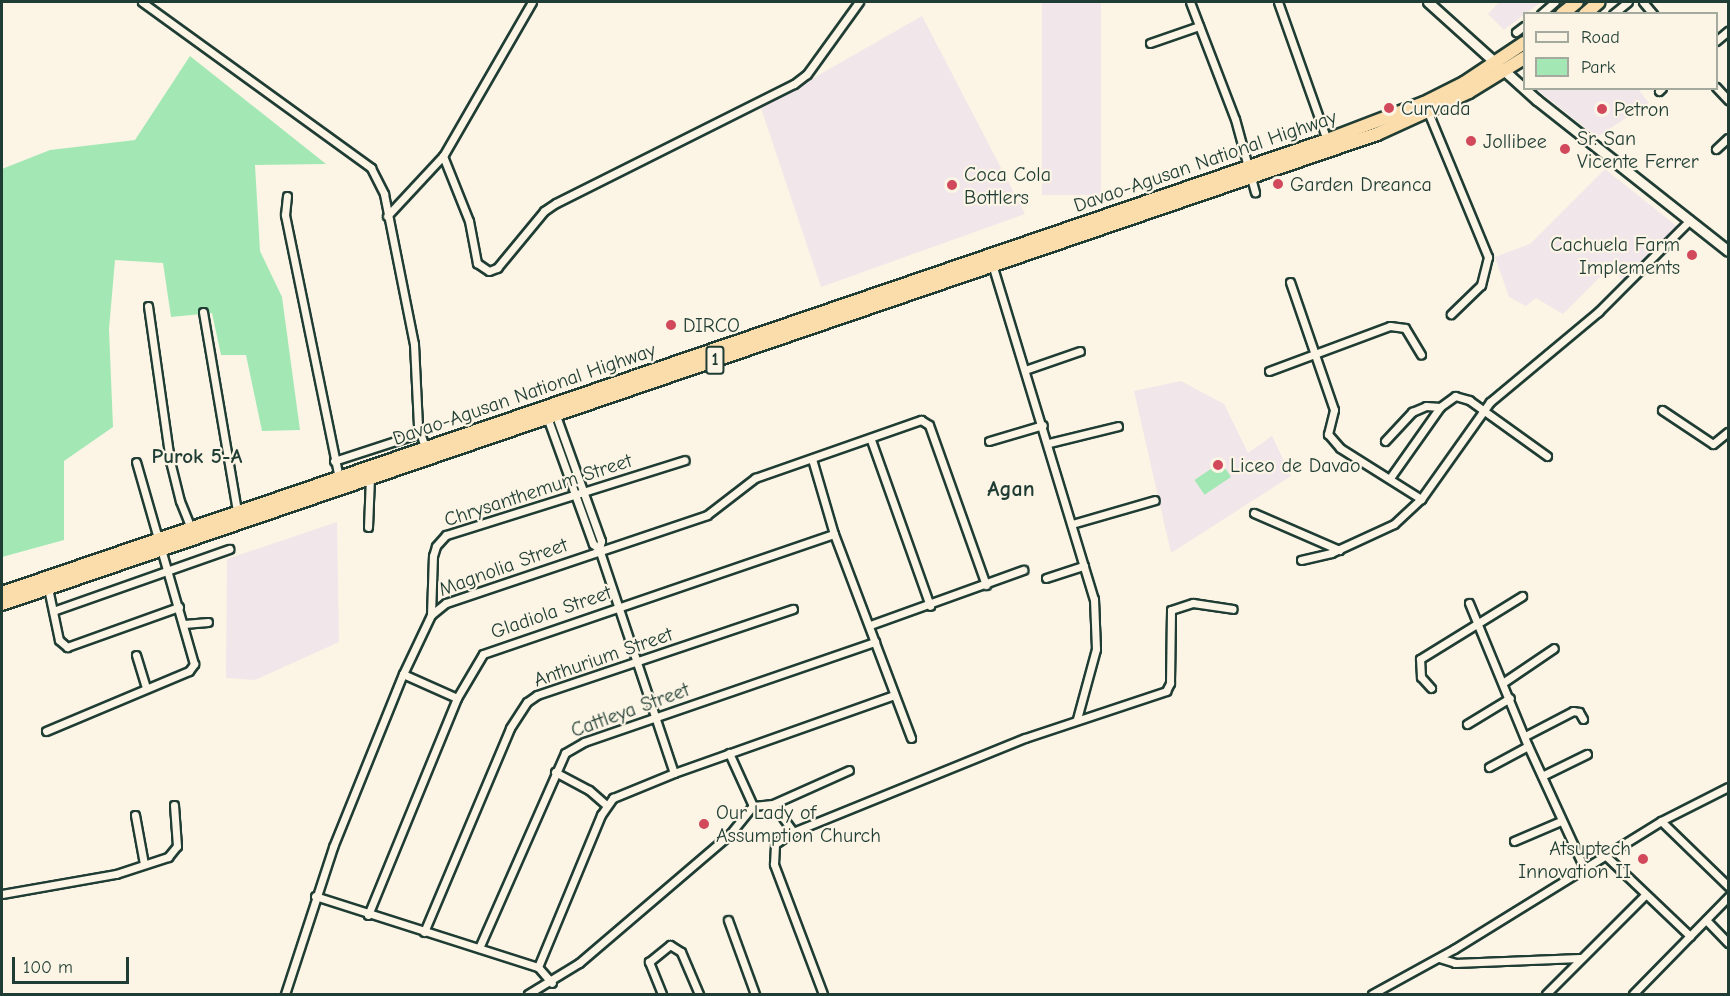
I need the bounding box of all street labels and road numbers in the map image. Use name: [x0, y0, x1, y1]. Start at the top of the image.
street label: Davao-Agusan National Highway: [1070, 105, 1340, 217]
street label: Davao-Agusan National Highway: [389, 338, 659, 450]
road number: 1: [704, 345, 726, 375]
street label: Chrysanthemum Street: [441, 448, 635, 532]
street label: Magnolia Street: [435, 533, 571, 601]
street label: Gladiola Street: [487, 580, 615, 644]
street label: Anthurium Street: [530, 622, 676, 692]
street label: Cattleya Street: [568, 677, 692, 743]

